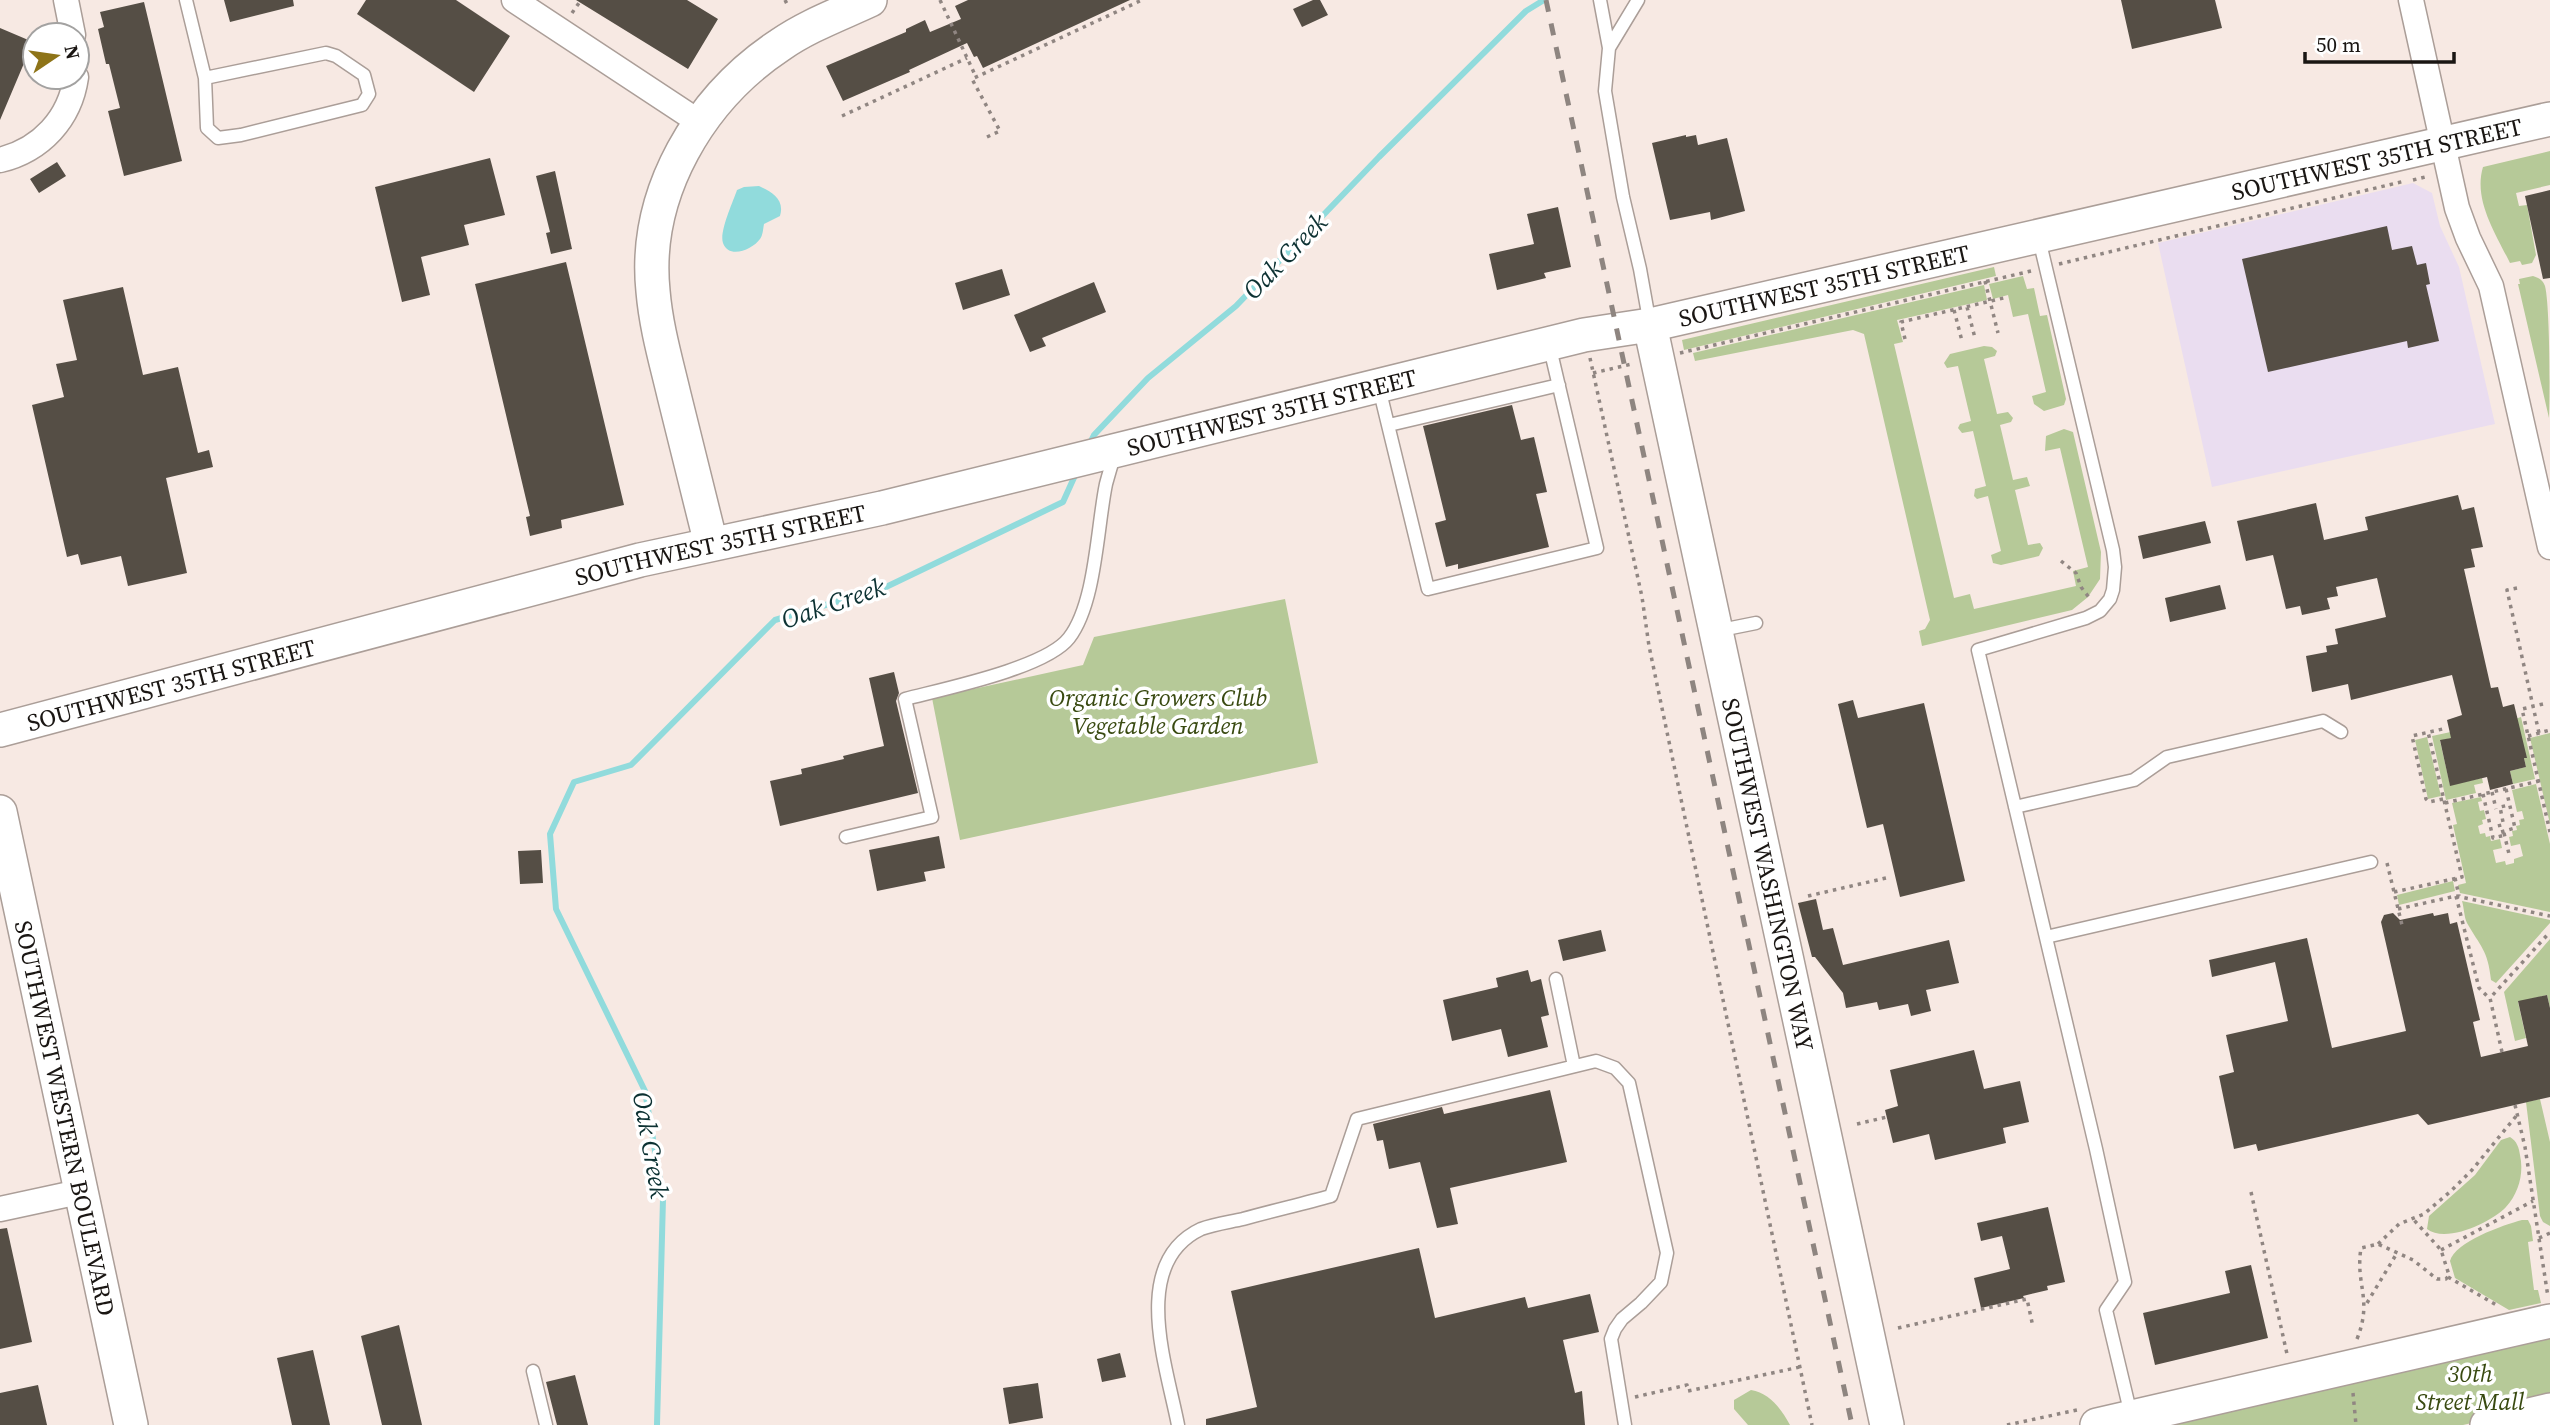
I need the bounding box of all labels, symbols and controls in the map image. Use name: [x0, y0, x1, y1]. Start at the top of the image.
north arrow: [21, 21, 91, 91]
scale bar: [2305, 21, 2454, 65]
text: 50 m: [2316, 30, 2361, 59]
text: N: [58, 43, 87, 62]
street label: SOUTHWEST 35TH STREET: [2228, 109, 2526, 208]
water label: Oak Creek: [1235, 204, 1336, 307]
street label: SOUTHWEST 35TH STREET: [1675, 236, 1973, 334]
street label: SOUTHWEST 35TH STREET: [1123, 360, 1420, 464]
street label: SOUTHWEST 35TH STREET: [571, 495, 869, 593]
water label: Oak Creek: [776, 568, 890, 638]
street label: SOUTHWEST 35TH STREET: [23, 630, 319, 739]
park label: Organic Growers Club Vegetable Garden: [1049, 681, 1267, 742]
street label: SOUTHWEST WASHINGTON WAY: [1714, 695, 1822, 1054]
street label: SOUTHWEST WESTERN BOULEVARD: [7, 917, 124, 1319]
water label: Oak Creek: [624, 1089, 678, 1202]
park label: 30th Street Mall: [2416, 1357, 2525, 1418]

